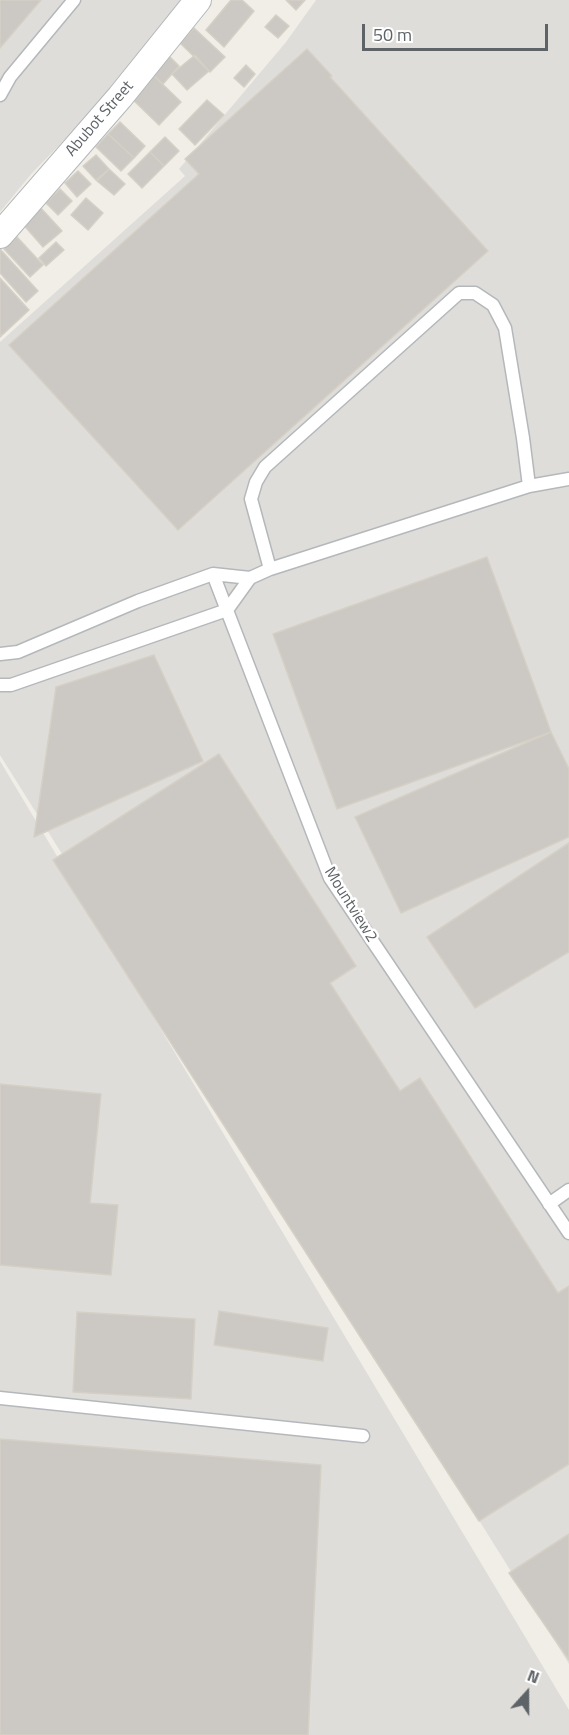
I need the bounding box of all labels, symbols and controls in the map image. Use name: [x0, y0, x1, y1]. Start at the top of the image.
scale bar: [365, 12, 551, 50]
text: 50 m: [373, 21, 412, 48]
street label: Abubot Street: [62, 77, 138, 161]
street label: Mountview2: [319, 864, 381, 946]
north arrow: [497, 1663, 557, 1723]
text: N: [524, 1663, 543, 1689]

